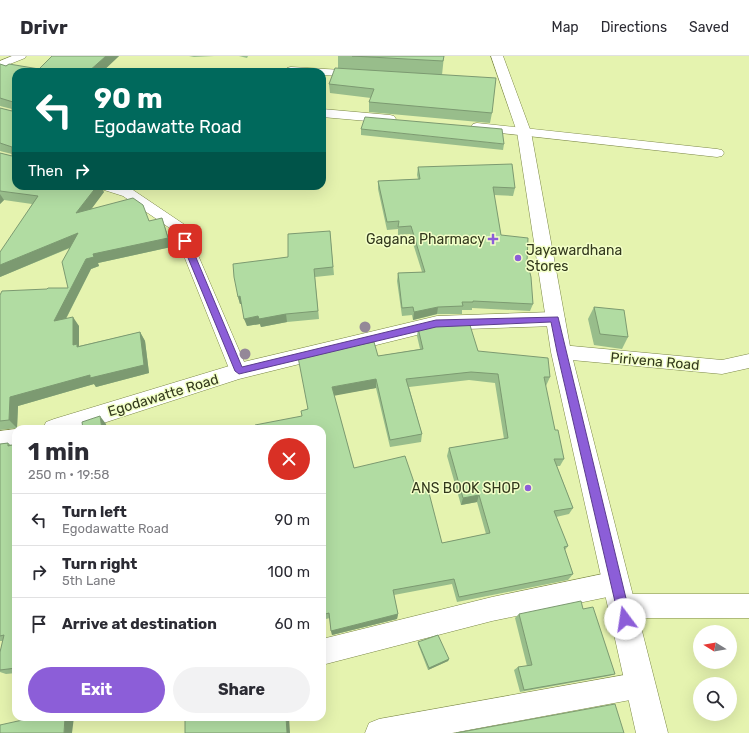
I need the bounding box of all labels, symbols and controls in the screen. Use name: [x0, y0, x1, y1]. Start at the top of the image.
text: Drivr: [20, 16, 68, 39]
text: Map: [552, 19, 579, 36]
text: Directions: [601, 19, 667, 36]
text: Saved: [689, 19, 729, 36]
text: 90 m: [94, 82, 163, 115]
icon: left: [28, 84, 80, 136]
text: Egodawatte Road: [94, 116, 242, 138]
icon: right: [71, 160, 93, 182]
text: Then: [28, 162, 63, 180]
pin: [168, 224, 202, 258]
icon: arrive: [174, 230, 196, 252]
place label: Gagana Pharmacy: [366, 231, 485, 248]
marker: Gagana Pharmacy: [488, 234, 498, 244]
place label: Jayawardhana Stores: [526, 242, 622, 275]
marker: Jayawardhana Stores: [513, 253, 523, 263]
street label: Pirivena Road: [610, 349, 700, 374]
street label: Egodawatte Road: [106, 371, 221, 420]
text: 1 min: [28, 438, 89, 466]
button: close: [268, 438, 310, 480]
text: 250 m · 19:58: [28, 467, 110, 482]
place label: ANS BOOK SHOP: [412, 480, 520, 497]
marker: ANS BOOK SHOP: [523, 483, 533, 493]
text: Turn left: [62, 503, 127, 521]
icon: left: [28, 509, 50, 531]
text: 90 m: [275, 511, 310, 529]
text: Egodawatte Road: [62, 521, 169, 536]
text: Turn right: [62, 555, 137, 573]
icon: right: [28, 561, 50, 583]
text: 100 m: [268, 563, 310, 581]
text: 5th Lane: [62, 573, 116, 588]
position arrow: [604, 598, 646, 640]
icon: arrive: [28, 613, 50, 635]
text: Arrive at destination: [62, 615, 217, 633]
text: 60 m: [274, 615, 310, 633]
north arrow: [693, 625, 737, 669]
map controls: [693, 625, 737, 721]
button: Exit: [28, 667, 165, 713]
button: Share: [173, 667, 310, 713]
button: search: [693, 677, 737, 721]

